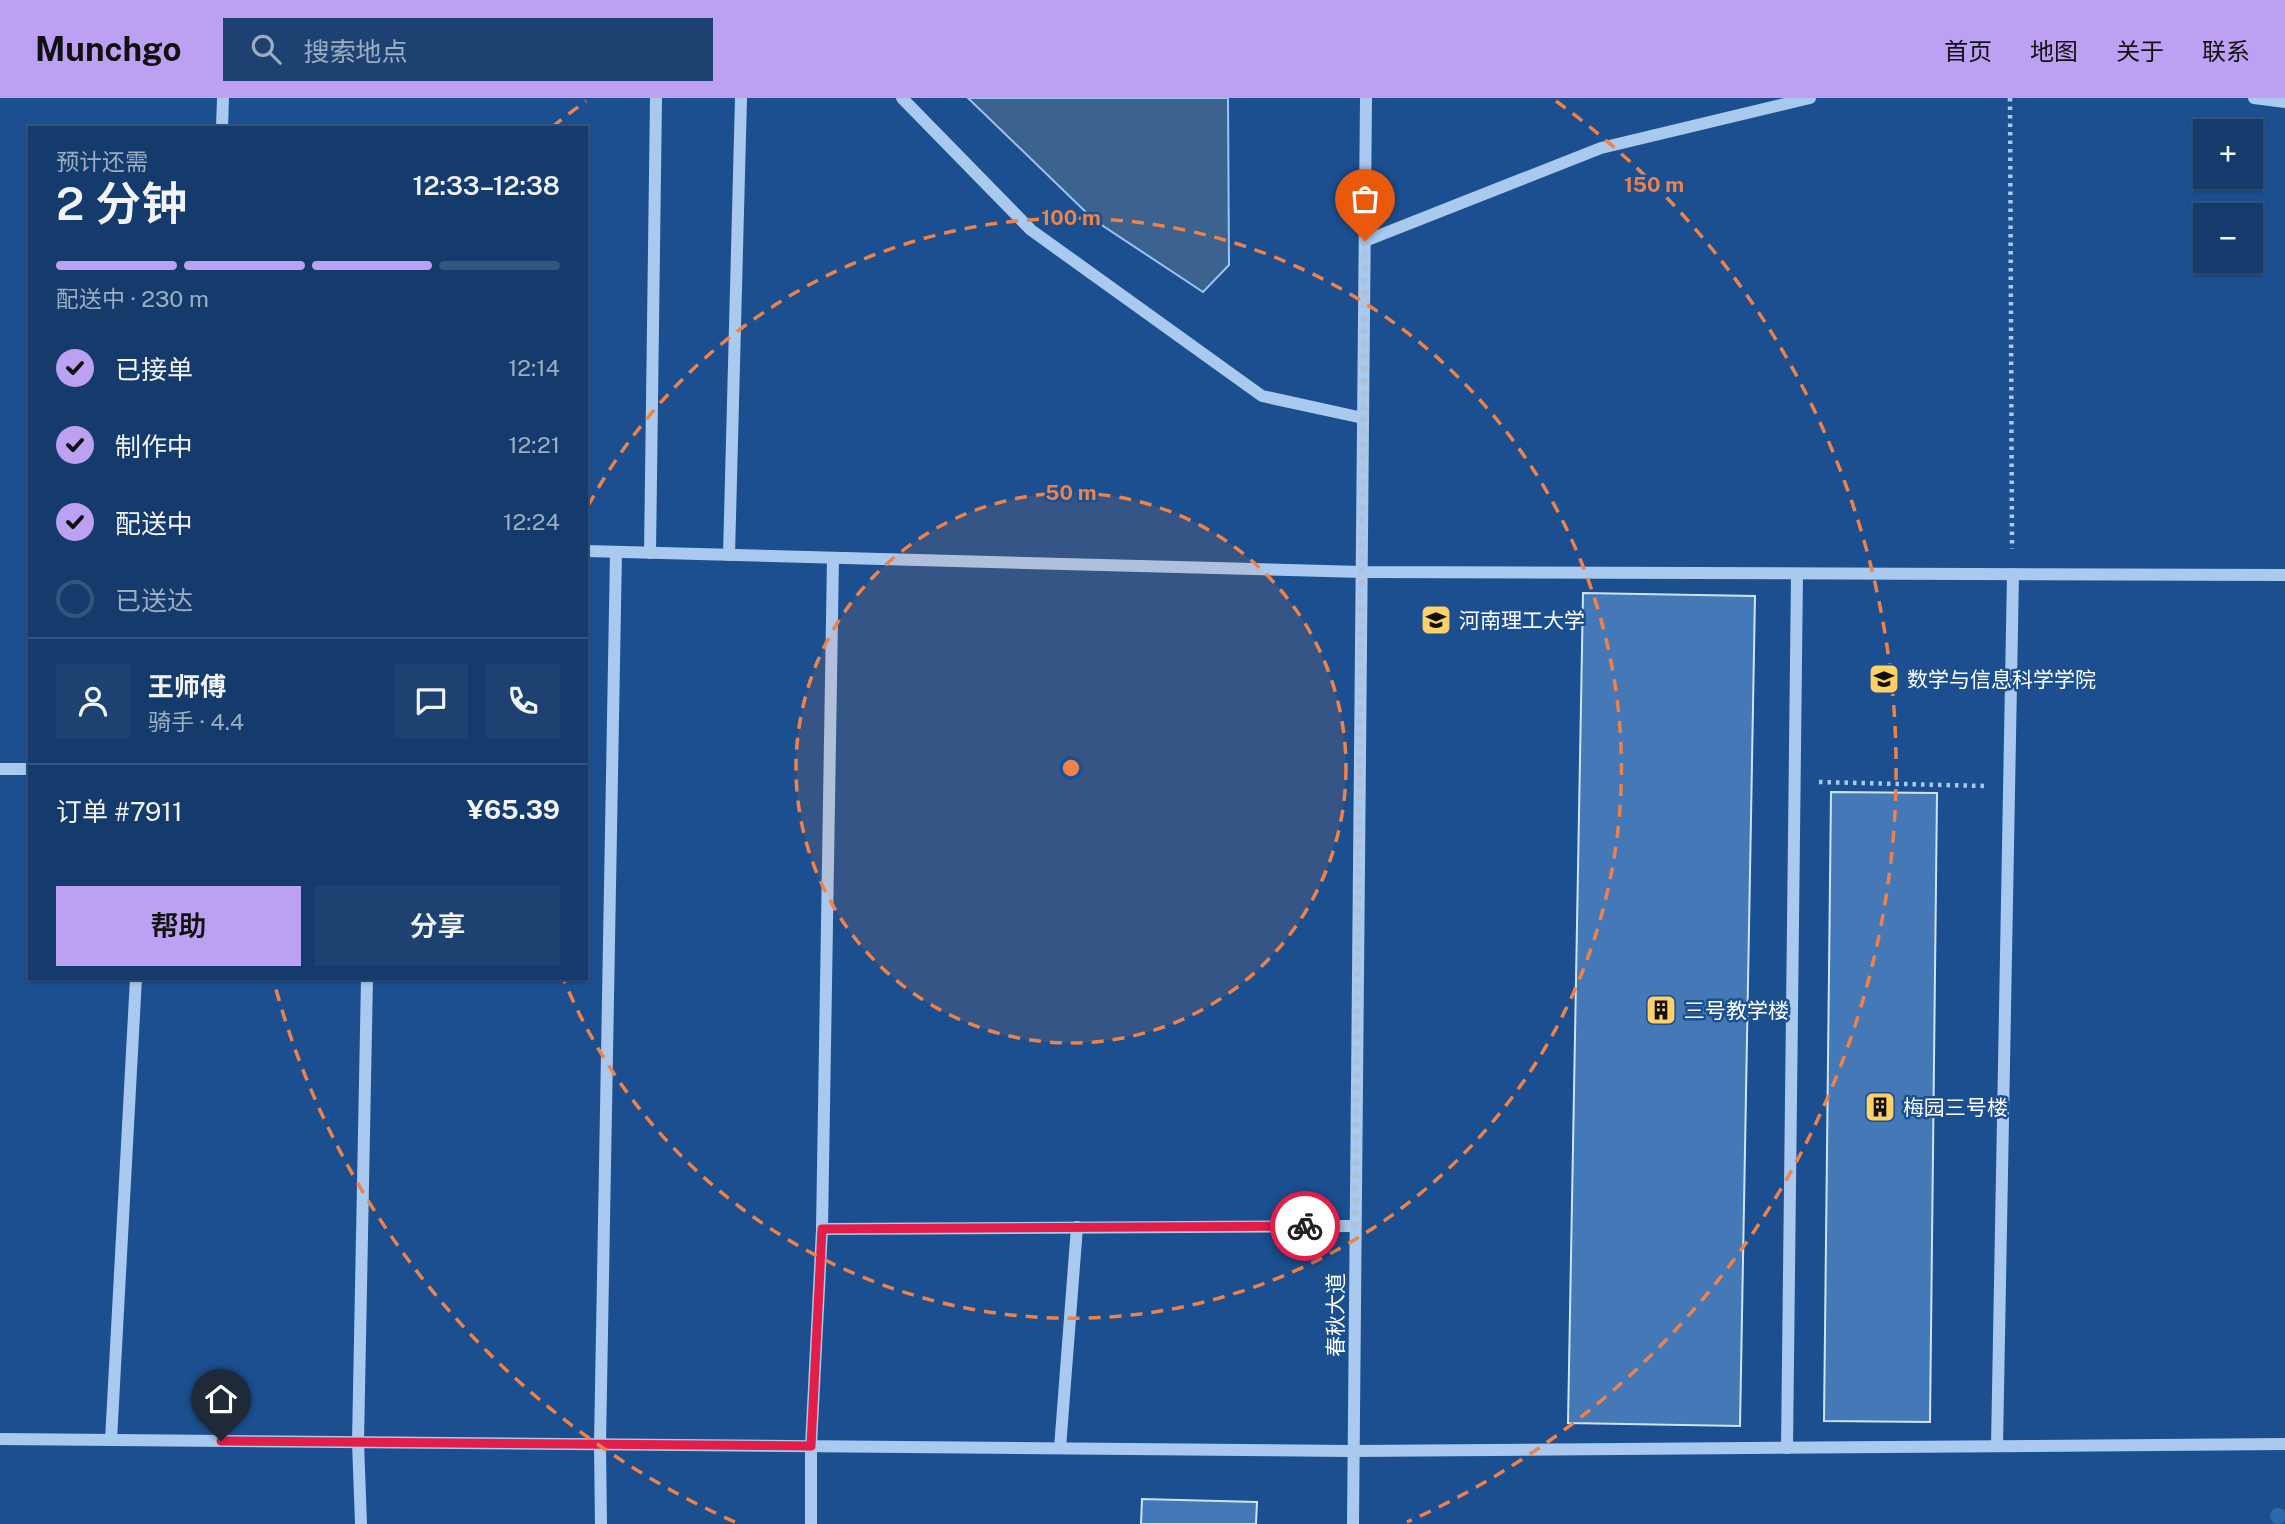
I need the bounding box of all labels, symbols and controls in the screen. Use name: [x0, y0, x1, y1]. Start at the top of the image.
search box: [223, 18, 713, 81]
text: Munchgo: [35, 30, 181, 68]
icon: search: [247, 30, 285, 68]
text: 搜索地点: [303, 36, 407, 67]
text: 首页: [1944, 37, 1992, 65]
text: 地图: [2030, 37, 2078, 65]
text: 关于: [2116, 37, 2164, 65]
text: 联系: [2202, 37, 2250, 65]
map controls: [2193, 119, 2263, 273]
button: +: [2193, 119, 2263, 189]
text: 预计还需: [56, 148, 148, 175]
pin: [1335, 169, 1395, 241]
text: 12:33–12:38: [413, 170, 560, 201]
text: 150 m: [1624, 172, 1684, 197]
text: 2 分钟: [56, 176, 187, 230]
icon: bag: [1346, 180, 1384, 218]
button: −: [2193, 203, 2263, 273]
text: 100 m: [1041, 205, 1101, 230]
text: 配送中 · 230 m: [56, 285, 209, 312]
icon: check: [56, 349, 94, 387]
text: 已接单: [115, 354, 193, 385]
text: 12:14: [508, 354, 560, 381]
icon: check: [56, 426, 94, 464]
text: 制作中: [115, 431, 193, 462]
text: 12:21: [508, 431, 560, 458]
text: 50 m: [1045, 480, 1097, 505]
icon: check: [56, 503, 94, 541]
text: 配送中: [115, 508, 193, 539]
text: 12:24: [503, 508, 560, 535]
text: 已送达: [115, 585, 193, 616]
school or university icon: 河南理工大学: [1419, 603, 1453, 637]
place label: 河南理工大学: [1459, 608, 1585, 633]
school or university icon: 数学与信息科学学院: [1867, 662, 1901, 696]
button: person: [56, 664, 130, 738]
button: chat: [394, 664, 468, 738]
button: phone: [486, 664, 560, 738]
place label: 数学与信息科学学院: [1907, 667, 2096, 692]
text: 王师傅: [148, 671, 226, 702]
text: 骑手 · 4.4: [148, 708, 244, 735]
centre of rings: [1059, 756, 1083, 780]
text: ¥65.39: [467, 794, 560, 825]
text: 订单 #7911: [56, 796, 183, 827]
button: 帮助: [56, 886, 301, 966]
button: 分享: [315, 886, 560, 966]
building icon: 三号教学楼: [1644, 993, 1678, 1027]
place label: 三号教学楼: [1684, 998, 1789, 1023]
building icon: 梅园三号楼: [1863, 1090, 1897, 1124]
place label: 梅园三号楼: [1903, 1095, 2008, 1120]
courier: [1270, 1191, 1340, 1261]
icon: bike: [1286, 1207, 1324, 1245]
street label: 春秋大道: [1323, 1273, 1348, 1357]
pin: [191, 1369, 251, 1441]
icon: home: [202, 1380, 240, 1418]

